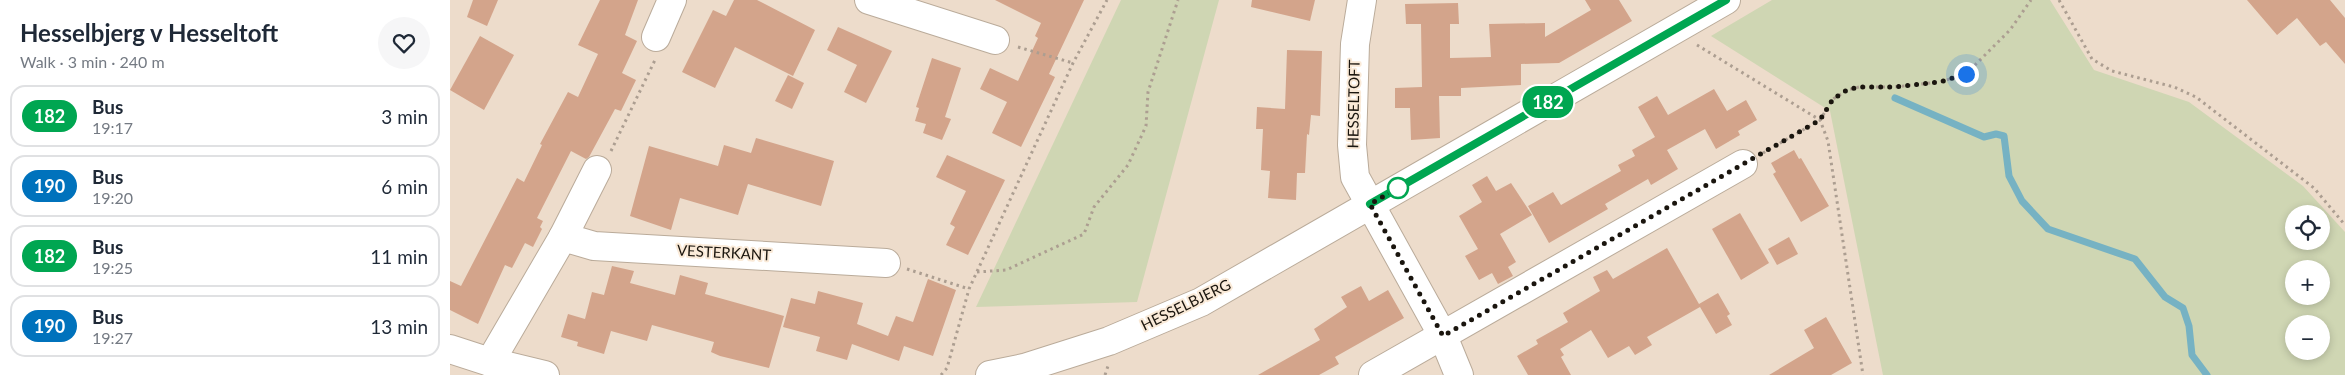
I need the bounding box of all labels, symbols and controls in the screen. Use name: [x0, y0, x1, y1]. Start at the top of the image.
button: heart: [378, 17, 430, 69]
text: Hesselbjerg v Hesseltoft: [20, 18, 278, 47]
text: Walk · 3 min · 240 m: [20, 52, 165, 71]
street label: HESSELTOFT: [1343, 59, 1363, 149]
your location: [1954, 62, 1979, 87]
line badge: 182: [1519, 86, 1577, 118]
text: 182: [1532, 91, 1564, 113]
text: Bus: [92, 95, 123, 118]
text: 182: [34, 105, 65, 127]
text: 3 min: [381, 105, 428, 128]
text: 19:17: [92, 118, 133, 137]
text: Bus: [92, 165, 123, 188]
text: 190: [34, 175, 65, 197]
text: 6 min: [381, 175, 428, 198]
unlabelled marker: [1387, 177, 1409, 199]
text: 19:20: [92, 188, 133, 207]
map controls: [2285, 205, 2330, 360]
button: locate: [2285, 205, 2330, 250]
text: Bus: [92, 235, 123, 258]
street label: VESTERKANT: [677, 241, 772, 263]
text: 182: [34, 245, 65, 267]
text: 11 min: [370, 245, 428, 268]
text: 19:25: [92, 258, 133, 277]
button: +: [2285, 260, 2330, 305]
street label: HESSELBJERG: [1138, 275, 1233, 334]
text: Bus: [92, 305, 123, 328]
text: 190: [34, 315, 65, 337]
text: 13 min: [370, 315, 428, 338]
button: −: [2285, 315, 2330, 360]
text: 19:27: [92, 328, 133, 347]

